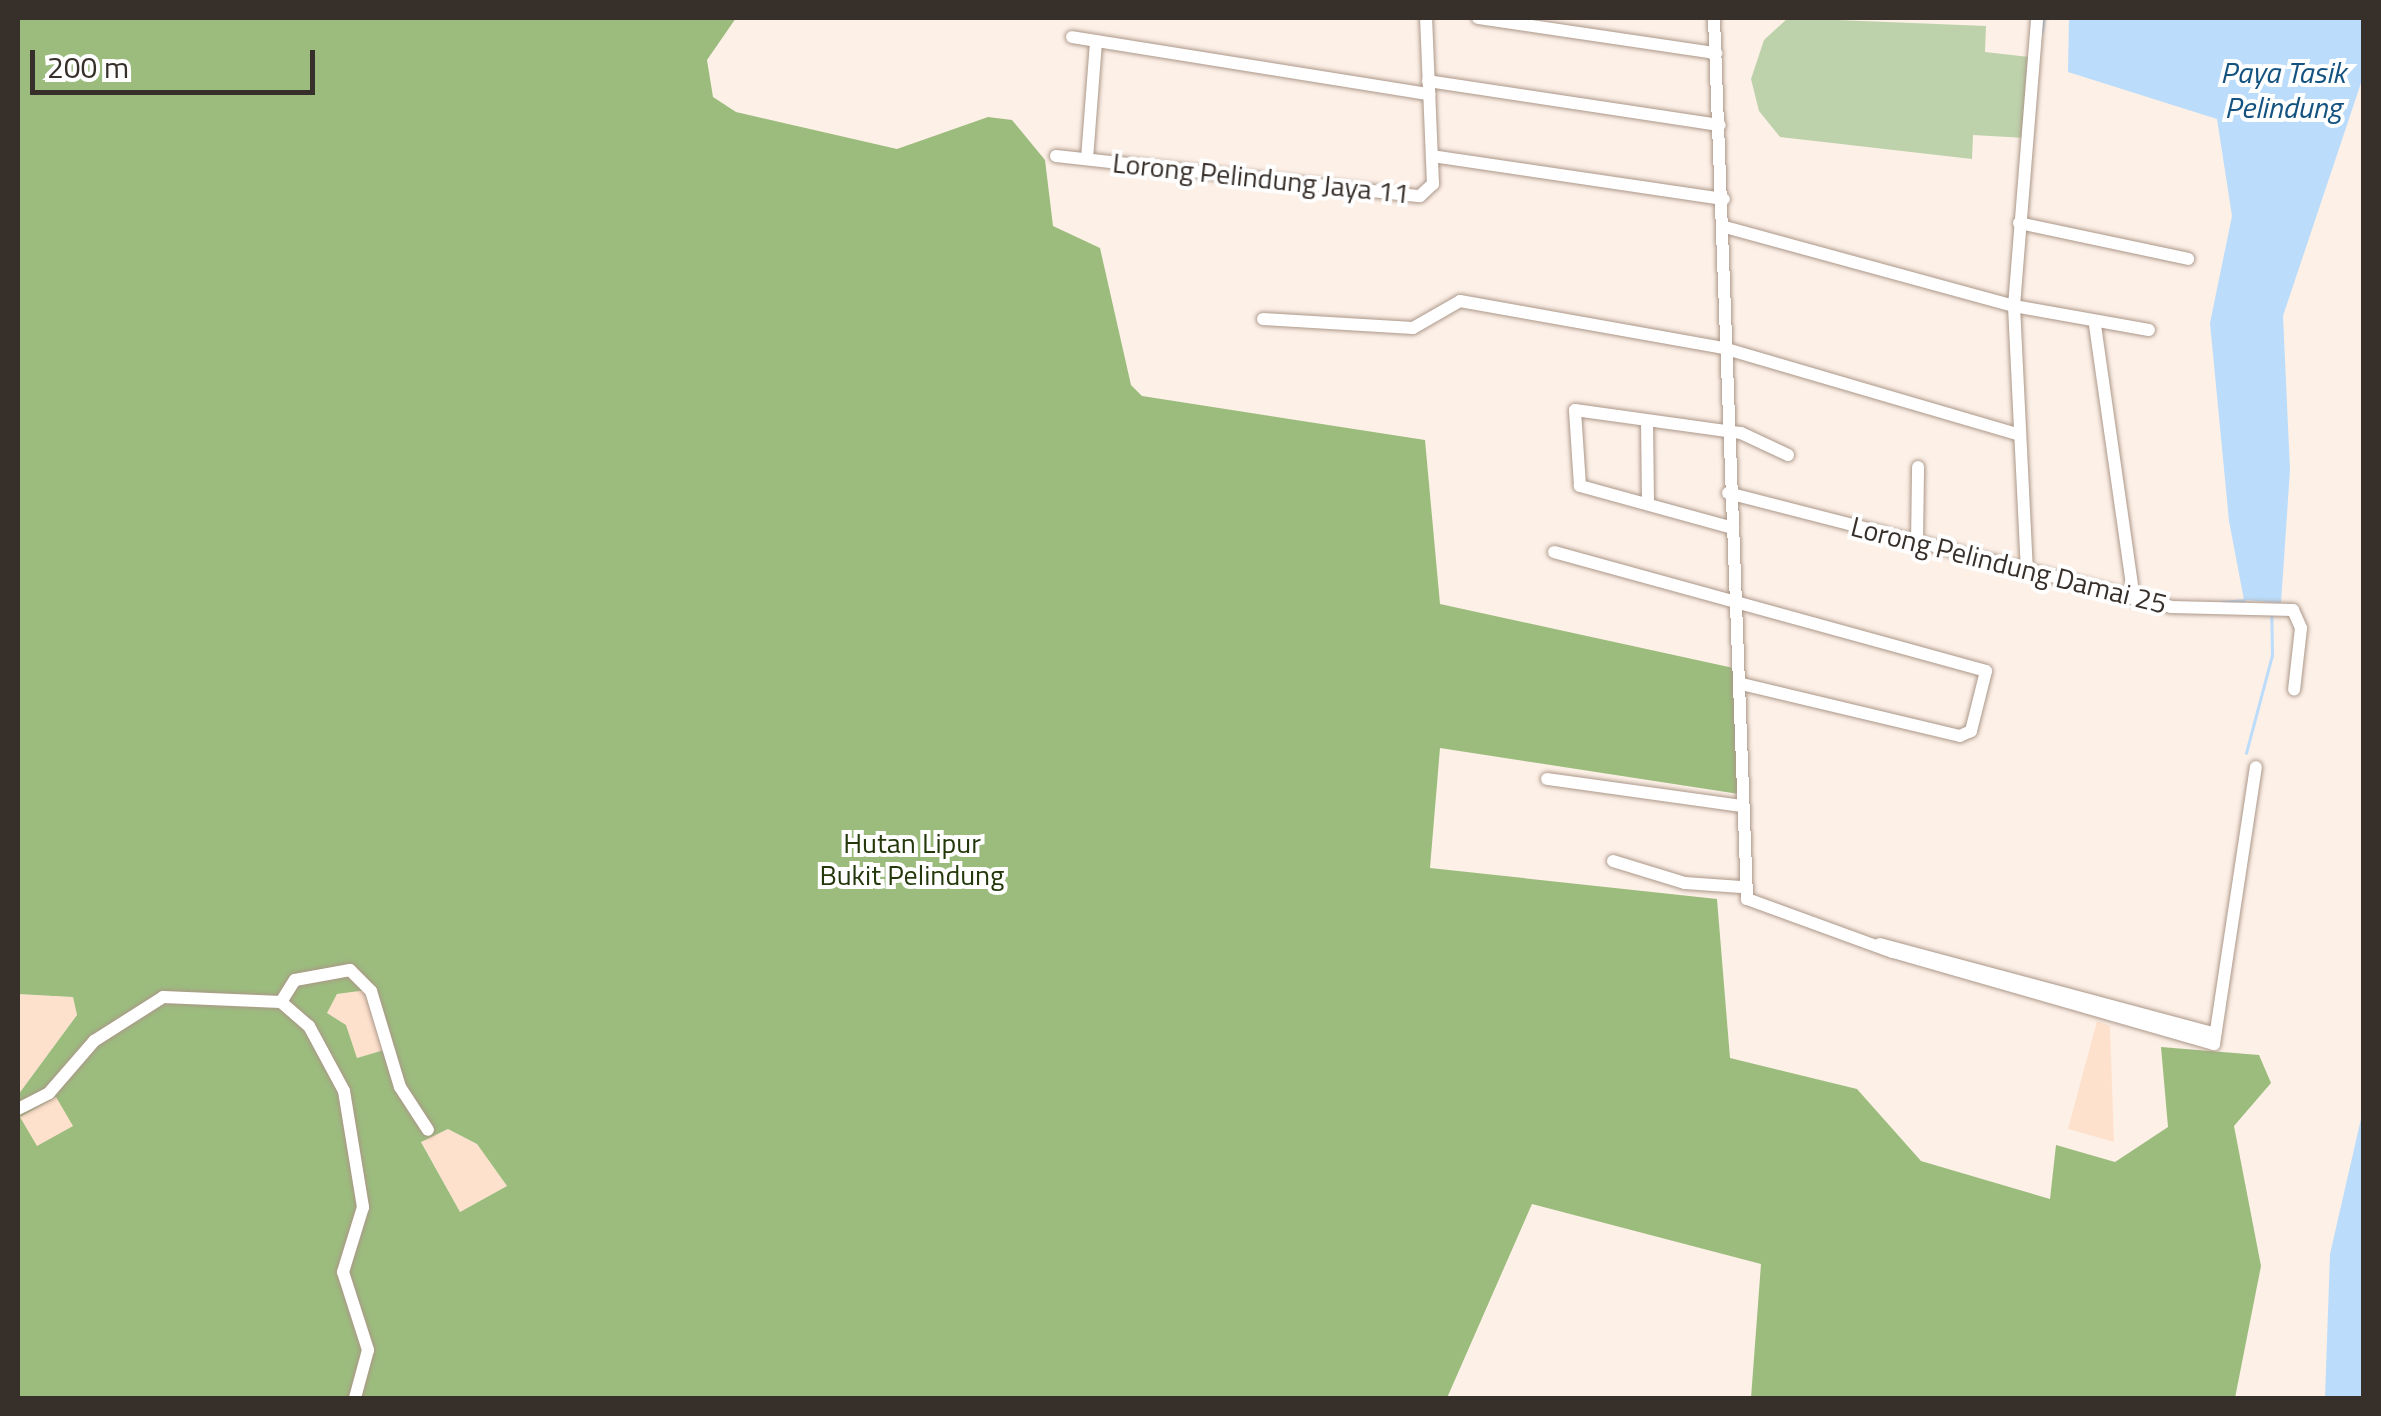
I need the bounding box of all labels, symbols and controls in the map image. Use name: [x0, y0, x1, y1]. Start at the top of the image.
scale bar: [35, 30, 320, 92]
text: 200 m: [47, 44, 129, 90]
water label: Paya Tasik Pelindung: [2220, 54, 2346, 124]
street label: Lorong Pelindung Jaya 11: [1111, 146, 1411, 210]
street label: Lorong Pelindung Damai 25: [1847, 509, 2171, 621]
park label: Hutan Lipur Bukit Pelindung: [819, 826, 1005, 892]

